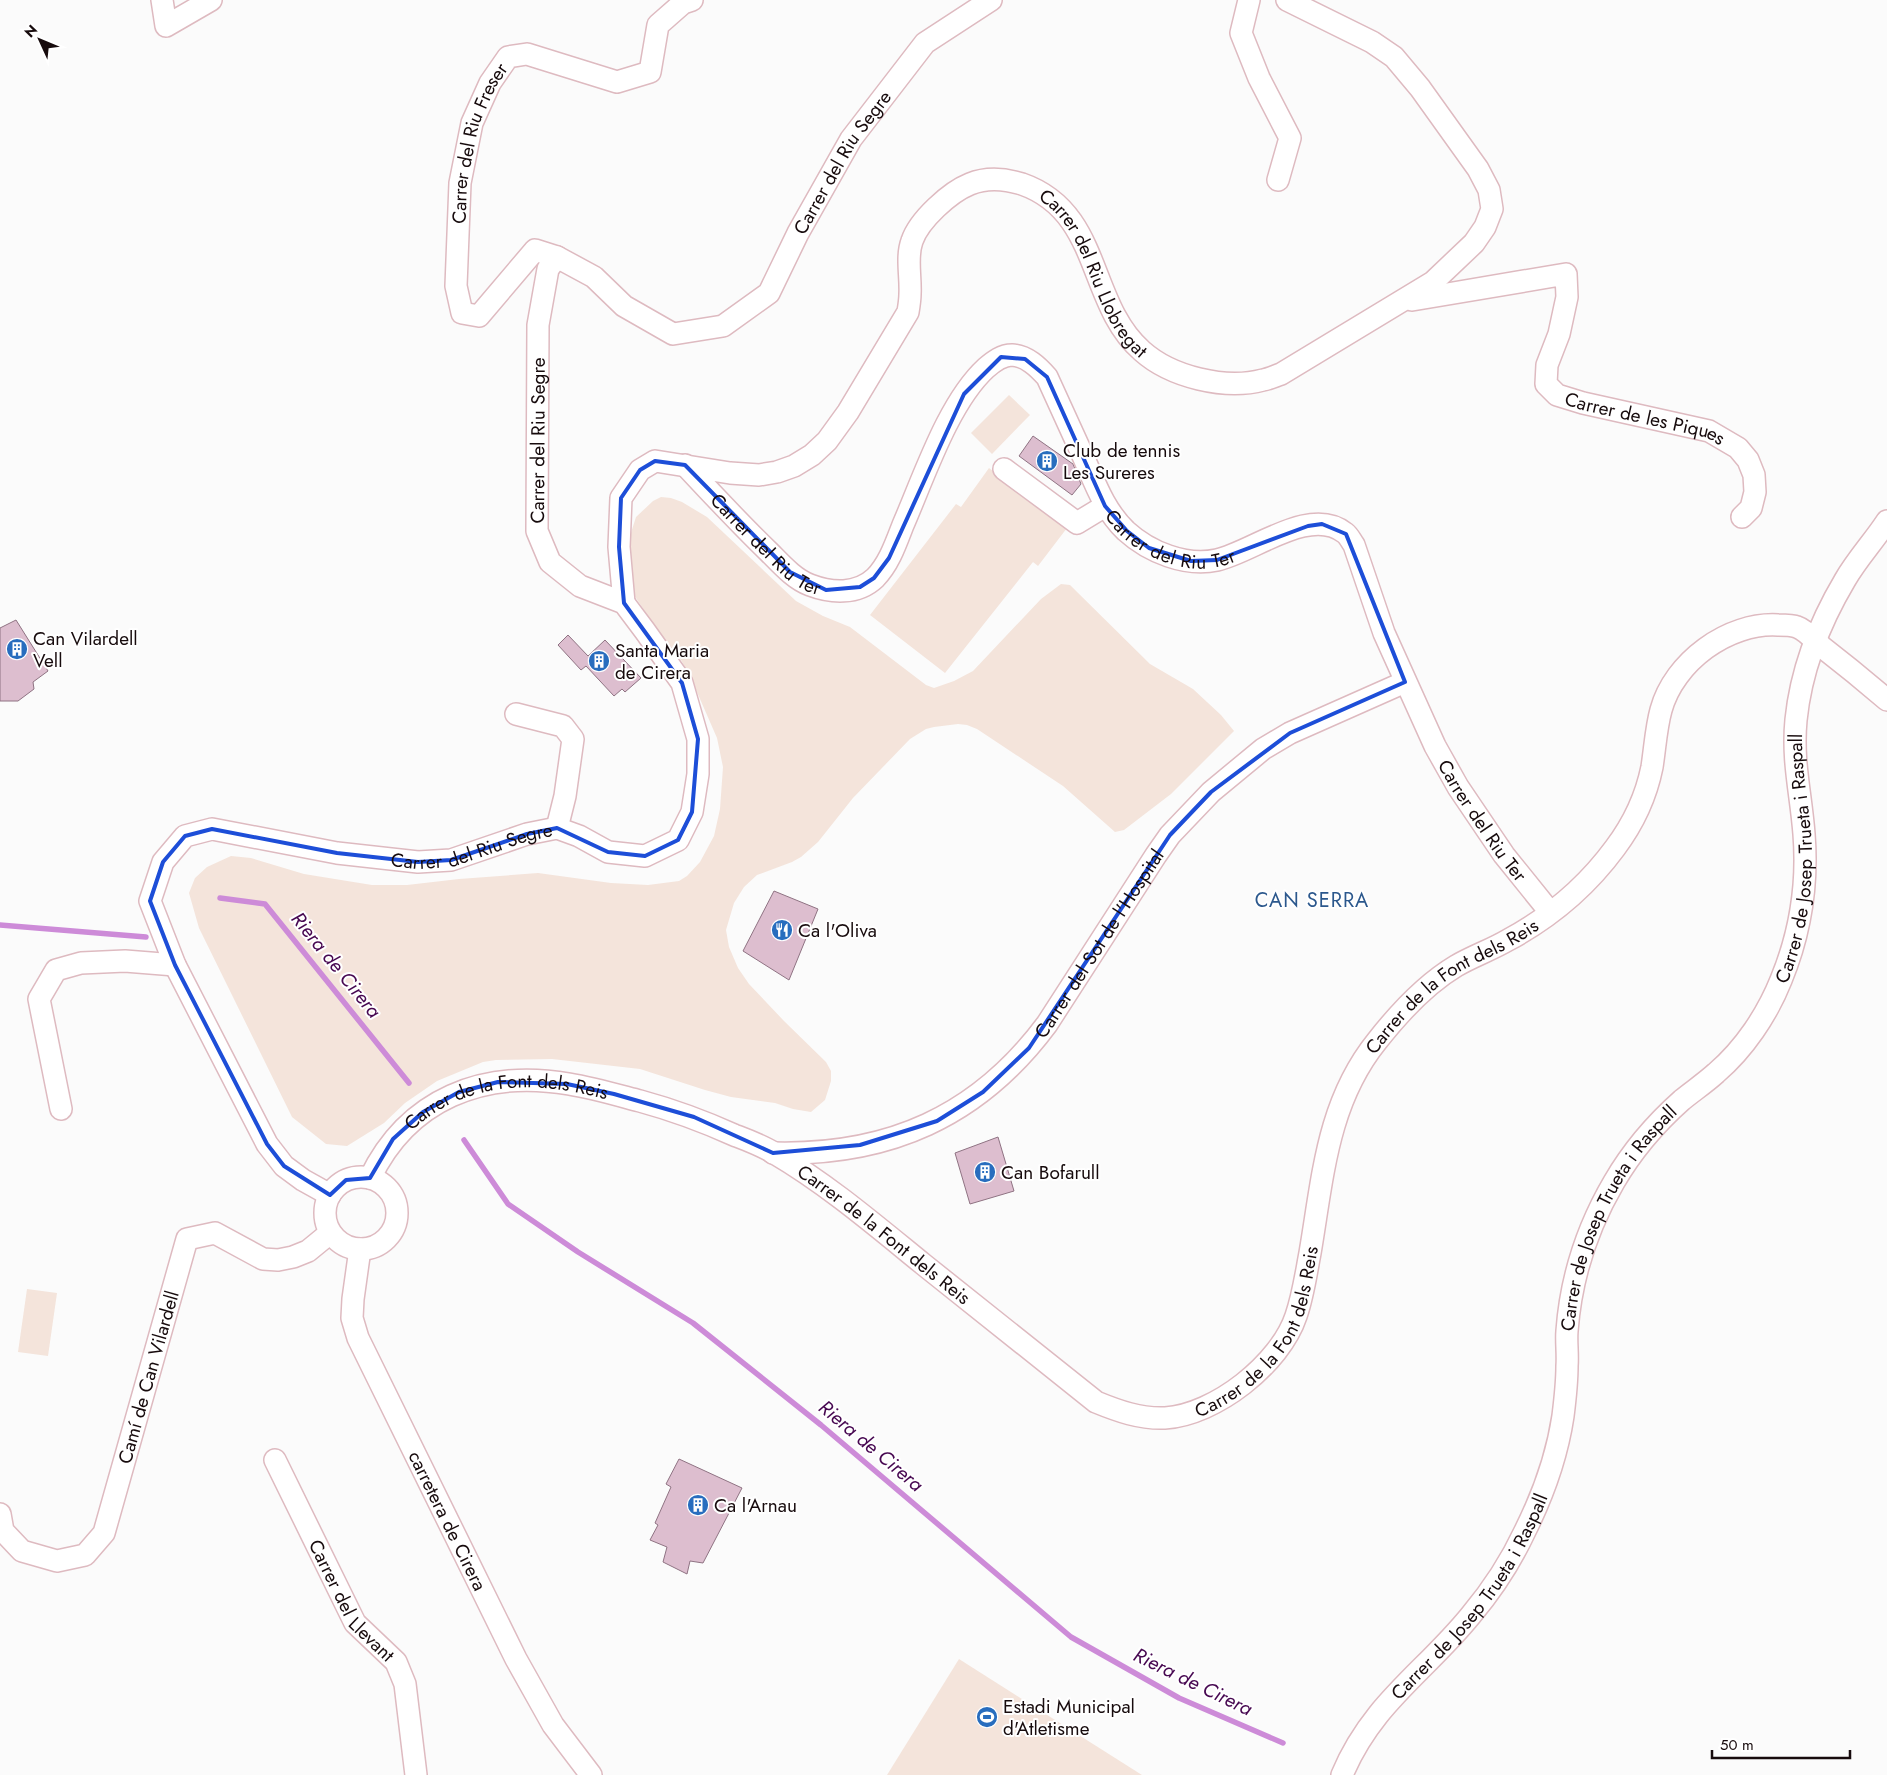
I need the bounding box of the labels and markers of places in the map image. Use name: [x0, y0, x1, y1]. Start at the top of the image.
place label: Club de tennis Les Sureres: [1063, 437, 1180, 486]
building icon: Club de tennis Les Sureres: [1035, 449, 1059, 473]
place label: Can Vilardell Vell: [33, 625, 138, 674]
building icon: Can Vilardell Vell: [5, 637, 29, 661]
place label: Santa Maria de Cirera: [615, 637, 709, 686]
building icon: Santa Maria de Cirera: [587, 649, 611, 673]
place label: Ca l'Oliva: [798, 917, 877, 944]
restaurant icon: Ca l'Oliva: [770, 918, 794, 942]
place label: Can Bofarull: [1001, 1159, 1100, 1186]
building icon: Can Bofarull: [973, 1160, 997, 1184]
place label: Ca l'Arnau: [714, 1492, 797, 1519]
building icon: Ca l'Arnau: [686, 1493, 710, 1517]
place label: Estadi Municipal d'Atletisme: [1003, 1693, 1135, 1742]
sports icon: Estadi Municipal d'Atletisme: [975, 1705, 999, 1729]

